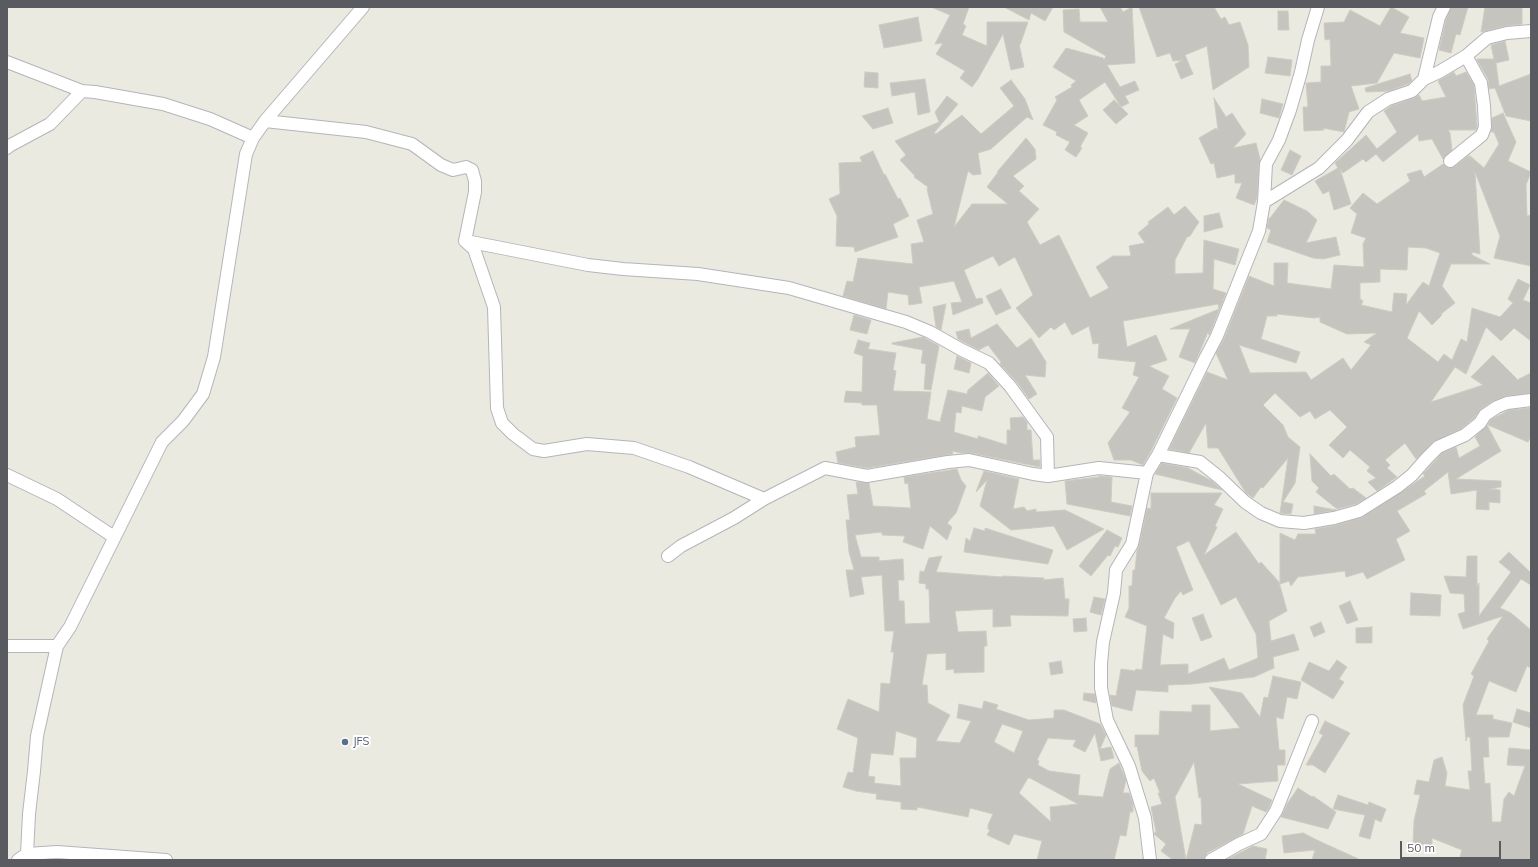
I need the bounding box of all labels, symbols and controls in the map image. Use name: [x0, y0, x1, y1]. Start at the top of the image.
place label: JFS: [353, 735, 369, 749]
marker: JFS: [340, 737, 350, 747]
scale bar: [1402, 833, 1503, 859]
text: 50 m: [1407, 840, 1435, 855]

